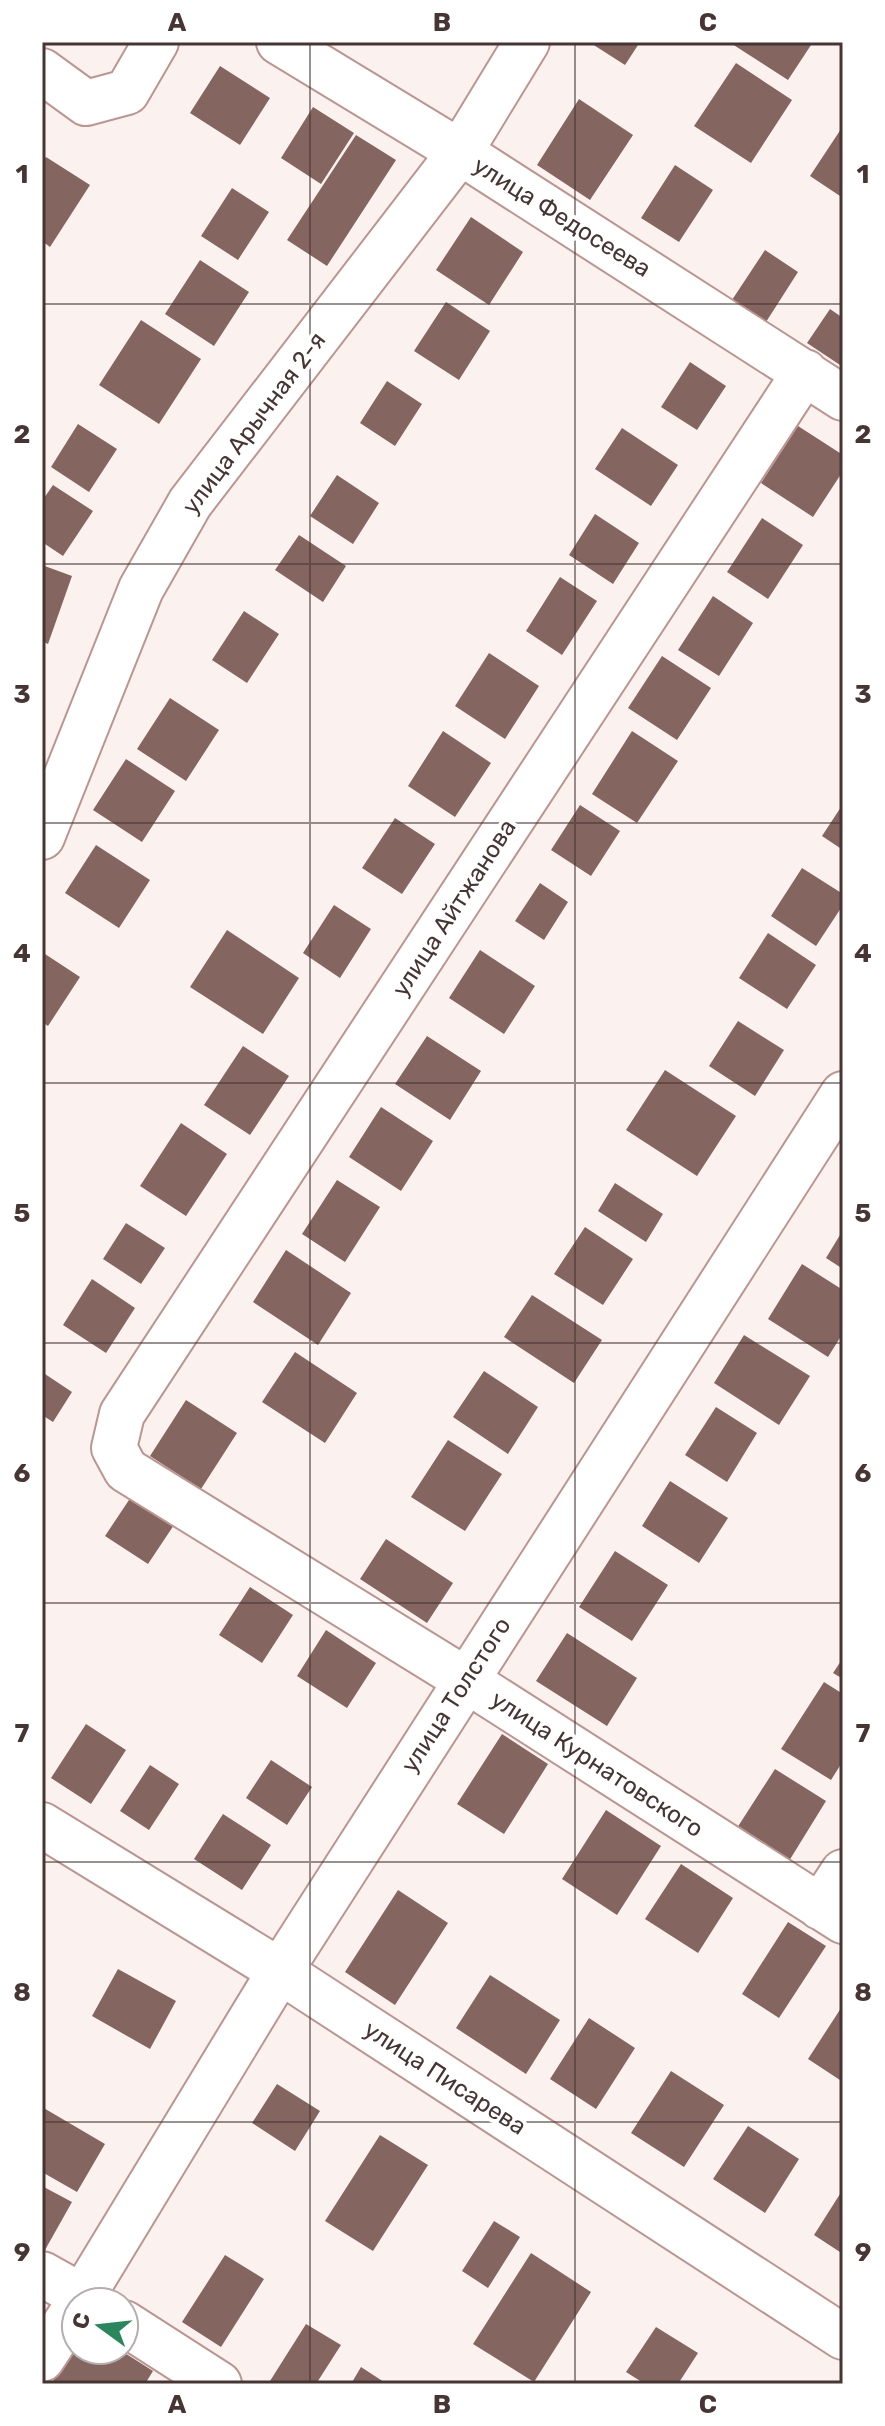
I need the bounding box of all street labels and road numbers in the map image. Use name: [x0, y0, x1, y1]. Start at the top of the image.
street label: улица Федосеева: [468, 151, 656, 283]
street label: улица Арычная 2-я: [176, 327, 332, 519]
street label: улица Айтжанова: [386, 814, 522, 1002]
street label: улица Толстого: [395, 1612, 517, 1778]
street label: улица Курнатовского: [486, 1685, 708, 1843]
street label: улица Писарева: [359, 2015, 531, 2141]

